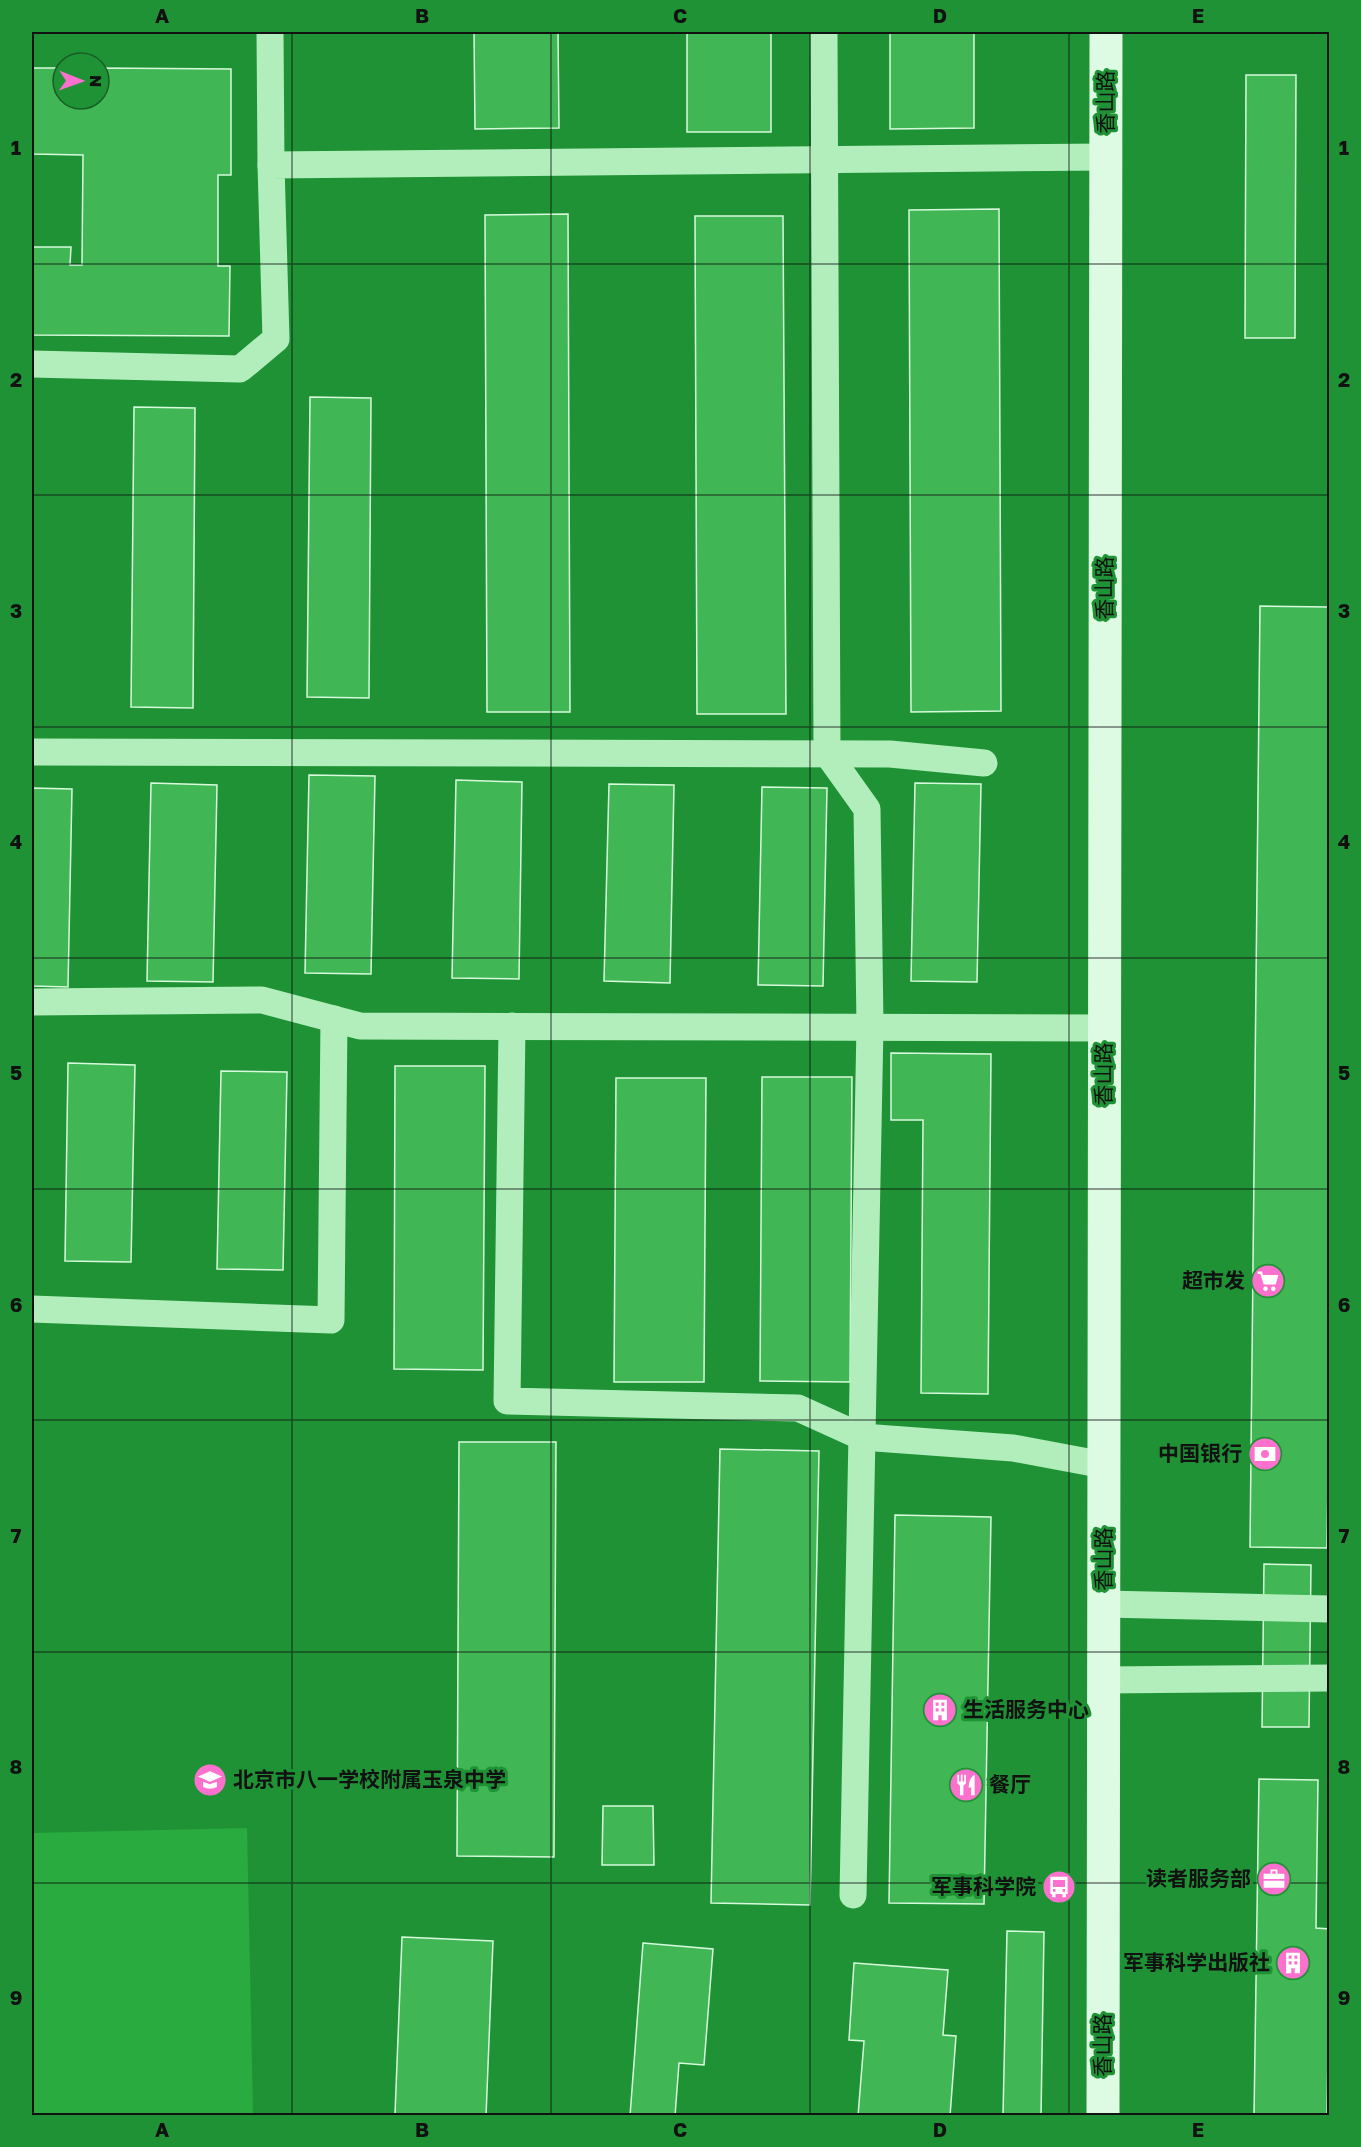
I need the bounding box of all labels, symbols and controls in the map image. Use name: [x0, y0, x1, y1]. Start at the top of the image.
text: A: [155, 3, 169, 27]
text: B: [415, 3, 429, 27]
text: C: [673, 3, 687, 27]
text: D: [933, 3, 947, 27]
text: E: [1192, 3, 1204, 27]
north arrow: [51, 51, 111, 111]
street label: 香山路: [1092, 71, 1118, 134]
text: N: [86, 75, 106, 88]
text: 1: [11, 135, 21, 159]
text: 1: [1339, 135, 1349, 159]
text: 2: [10, 367, 22, 391]
text: 2: [1338, 367, 1350, 391]
street label: 香山路: [1091, 557, 1117, 620]
text: 3: [10, 598, 22, 622]
text: 3: [1338, 598, 1350, 622]
text: 4: [10, 829, 22, 853]
text: 4: [1338, 829, 1350, 853]
street label: 香山路: [1090, 1043, 1116, 1106]
text: 5: [10, 1060, 22, 1084]
text: 5: [1338, 1060, 1350, 1084]
supermarket icon: 超市发: [1250, 1263, 1286, 1299]
place label: 超市发: [1182, 1267, 1245, 1293]
text: 6: [10, 1292, 22, 1316]
text: 6: [1338, 1292, 1350, 1316]
bank icon: 中国银行: [1247, 1436, 1283, 1472]
place label: 中国银行: [1158, 1440, 1242, 1466]
text: 7: [11, 1523, 22, 1547]
text: 7: [1339, 1523, 1350, 1547]
street label: 香山路: [1090, 1528, 1116, 1591]
building icon: 生活服务中心: [922, 1692, 958, 1728]
place label: 生活服务中心: [963, 1696, 1089, 1722]
text: 8: [10, 1754, 22, 1778]
text: 8: [1338, 1754, 1350, 1778]
school or university icon: 北京市八一学校附属玉泉中学: [192, 1762, 228, 1798]
place label: 北京市八一学校附属玉泉中学: [233, 1766, 506, 1792]
restaurant icon: 餐厅: [948, 1767, 984, 1803]
place label: 餐厅: [989, 1771, 1031, 1797]
office icon: 读者服务部: [1256, 1861, 1292, 1897]
place label: 读者服务部: [1146, 1865, 1251, 1891]
bus stop icon: 军事科学院: [1041, 1869, 1077, 1905]
place label: 军事科学院: [931, 1873, 1036, 1899]
building icon: 军事科学出版社: [1275, 1945, 1311, 1981]
place label: 军事科学出版社: [1123, 1949, 1270, 1975]
text: 9: [10, 1985, 22, 2009]
text: 9: [1338, 1985, 1350, 2009]
street label: 香山路: [1089, 2014, 1115, 2077]
text: A: [155, 2117, 169, 2141]
text: B: [415, 2117, 429, 2141]
text: C: [673, 2117, 687, 2141]
text: D: [933, 2117, 947, 2141]
text: E: [1192, 2117, 1204, 2141]

